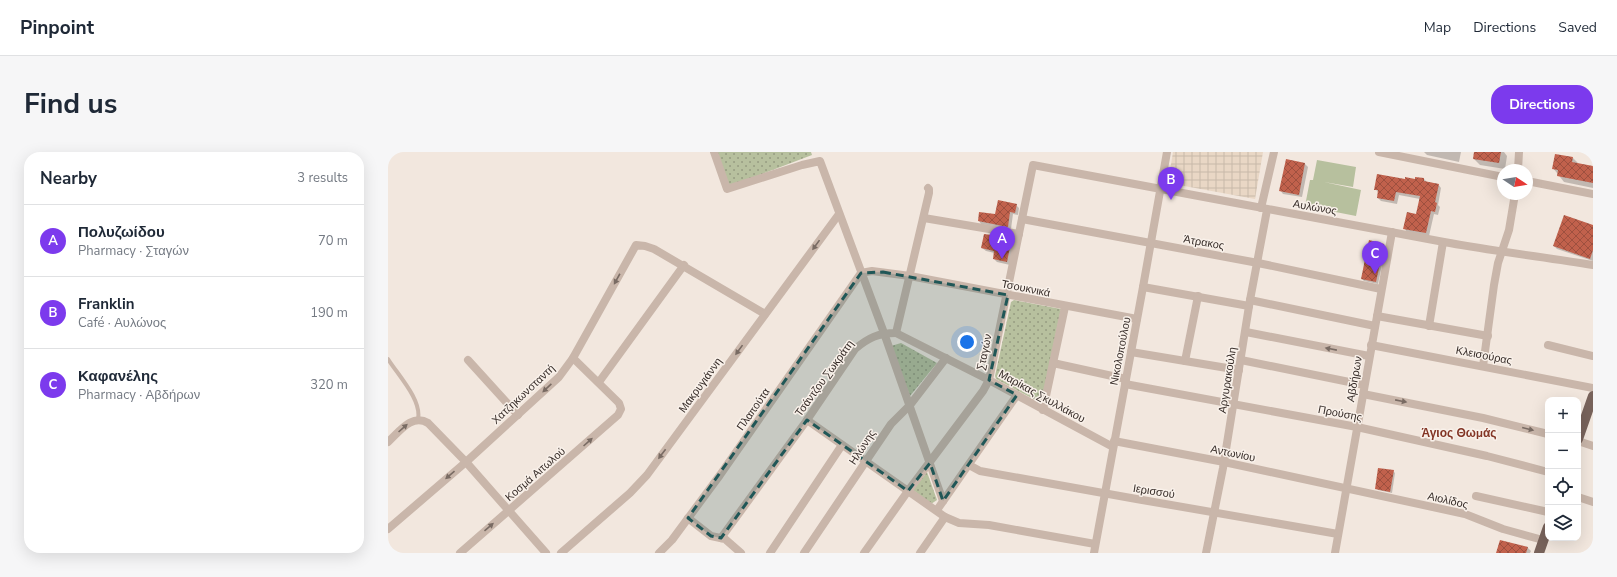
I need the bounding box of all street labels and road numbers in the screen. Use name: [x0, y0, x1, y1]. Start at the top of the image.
street label: Αυλώνος: [1292, 196, 1338, 219]
street label: Άτρακος: [1182, 232, 1225, 253]
street label: Τσουκνικά: [1000, 276, 1052, 301]
street label: Νικολοπούλου: [1107, 316, 1134, 386]
street label: Σταγών: [973, 332, 996, 372]
street label: Τσάντζου Σωκράτη: [792, 337, 857, 420]
street label: Κλεισούρας: [1454, 343, 1513, 368]
street label: Αργυρακούλη: [1215, 346, 1240, 414]
street label: Μακρυγιάννη: [675, 355, 725, 416]
street label: Αβδήρων: [1343, 355, 1366, 403]
street label: Χατζηκωνσταντή: [488, 361, 558, 428]
street label: Μαρίκας Σκυλλάκου: [996, 366, 1088, 426]
street label: Πλαπούτα: [733, 384, 774, 434]
street label: Προύσης: [1317, 402, 1363, 425]
street label: Ηλώνης: [846, 427, 879, 468]
street label: Αντωνίου: [1209, 441, 1257, 466]
street label: Κοσμά Αιτωλού: [502, 444, 569, 505]
street label: Ιερισσού: [1132, 481, 1176, 502]
street label: Αιολίδος: [1426, 489, 1470, 512]

